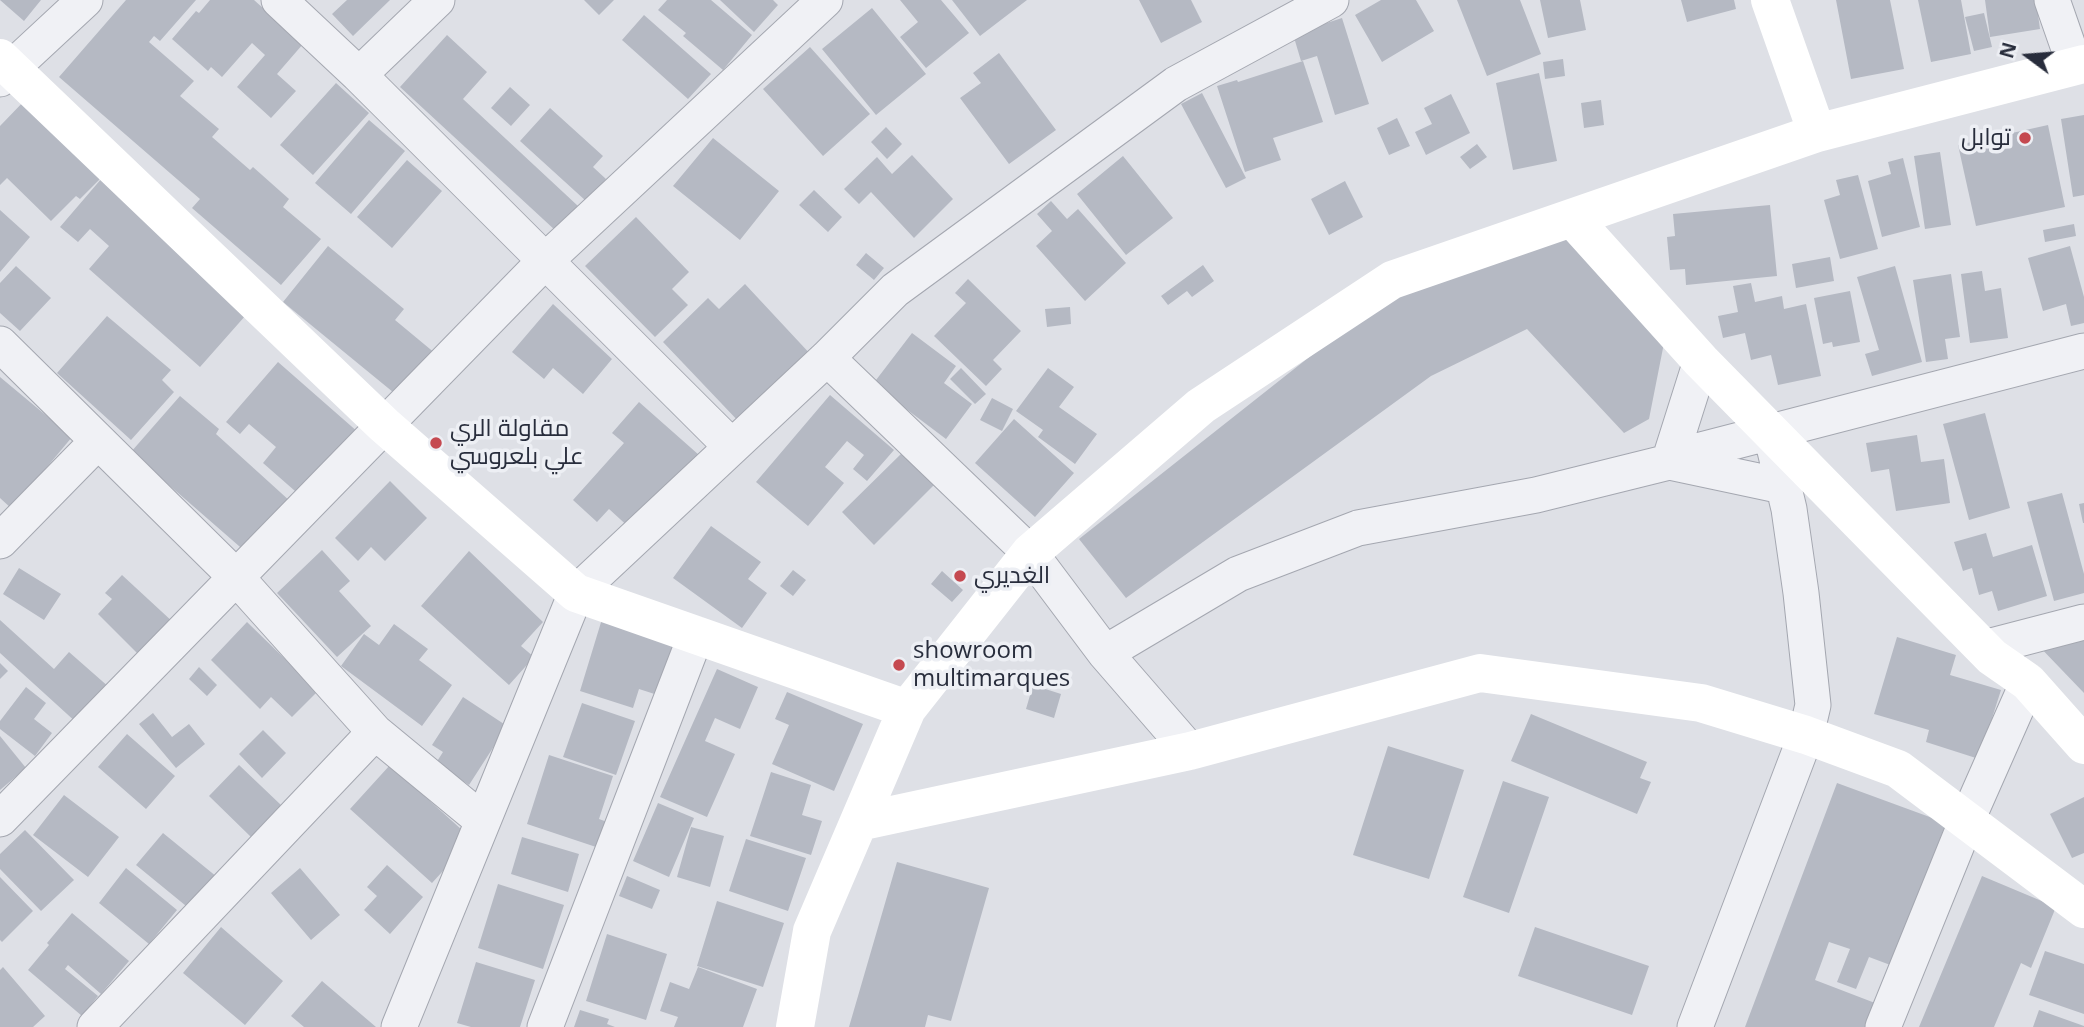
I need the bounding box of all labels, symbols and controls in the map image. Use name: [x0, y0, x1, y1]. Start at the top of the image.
north arrow: [1993, 21, 2063, 91]
text: N: [1993, 39, 2022, 61]
place label: توابل: [1961, 124, 2011, 152]
marker: توابل: [2017, 130, 2033, 146]
place label: مقاولة الري علي بلعروسي: [450, 415, 584, 471]
marker: مقاولة الري علي بلعروسي: [428, 435, 444, 451]
place label: الغديري: [974, 562, 1050, 590]
marker: الغديري: [952, 568, 968, 584]
place label: showroom multimarques: [913, 637, 1070, 693]
marker: showroom multimarques: [891, 657, 907, 673]

